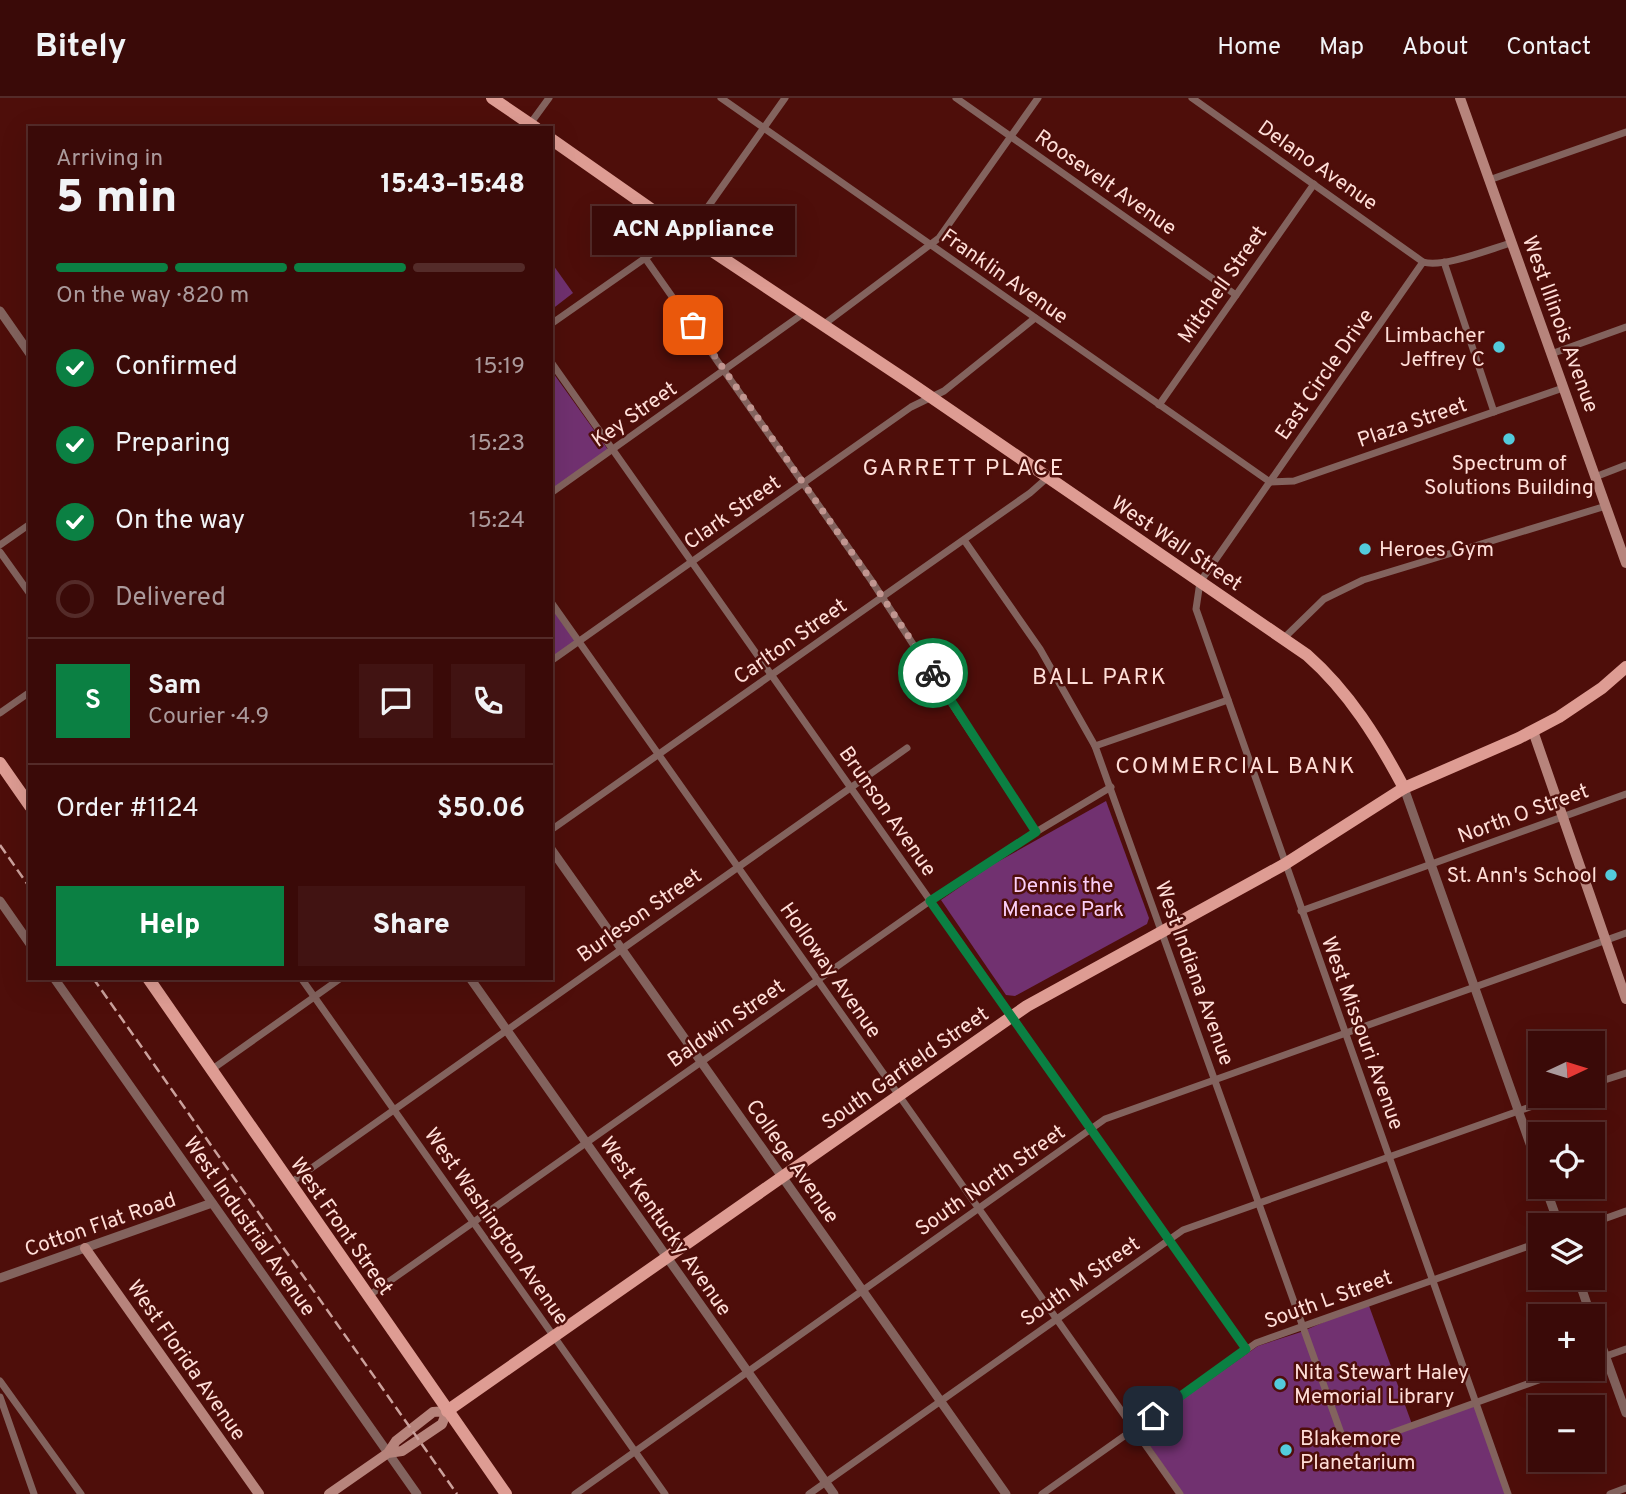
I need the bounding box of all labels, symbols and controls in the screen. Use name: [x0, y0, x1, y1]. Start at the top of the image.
text: Bitely: [35, 27, 127, 69]
text: Home: [1217, 33, 1281, 63]
text: Map: [1319, 33, 1364, 63]
text: About: [1402, 33, 1468, 63]
text: Contact: [1506, 33, 1591, 63]
street label: Delano Avenue: [1252, 115, 1382, 218]
street label: Roosevelt Avenue: [1029, 124, 1181, 242]
text: Arriving in: [56, 145, 163, 174]
text: 15:43–15:48: [380, 169, 525, 202]
text: 5 min: [56, 170, 178, 229]
callout: ACN Appliance: [592, 206, 794, 255]
text: ACN Appliance: [613, 216, 774, 245]
street label: Mitchell Street: [1173, 221, 1274, 349]
street label: Franklin Avenue: [935, 223, 1073, 331]
street label: West Illinois Avenue: [1515, 232, 1604, 417]
text: On the way · 820 m: [56, 282, 249, 311]
pin: [663, 295, 723, 355]
street label: East Circle Drive: [1270, 304, 1381, 446]
icon: bag: [674, 306, 712, 344]
place label: Limbacher Jeffrey C: [1384, 323, 1485, 374]
marker: Limbacher Jeffrey C: [1491, 339, 1507, 355]
icon: check: [56, 349, 94, 387]
text: Confirmed: [115, 351, 238, 384]
text: 15:19: [475, 353, 525, 382]
street label: Key Street: [587, 376, 683, 454]
street label: Plaza Street: [1354, 392, 1471, 455]
icon: check: [56, 426, 94, 464]
text: Preparing: [115, 428, 230, 461]
text: 15:23: [469, 430, 525, 459]
marker: Spectrum of Solutions Building: [1501, 431, 1517, 447]
place label: Spectrum of Solutions Building: [1424, 451, 1594, 502]
district label: GARRETT PLACE: [862, 455, 1066, 484]
street label: Clark Street: [679, 470, 787, 557]
street label: West Wall Street: [1105, 490, 1247, 598]
icon: check: [56, 503, 94, 541]
text: On the way: [115, 505, 245, 538]
text: 15:24: [469, 507, 525, 536]
place label: Heroes Gym: [1379, 537, 1494, 564]
marker: Heroes Gym: [1357, 541, 1373, 557]
text: Delivered: [115, 582, 226, 615]
street label: Carlton Street: [729, 593, 853, 691]
courier: [898, 638, 968, 708]
icon: bike: [914, 654, 952, 692]
button: chat: [359, 664, 433, 738]
button: phone: [451, 664, 525, 738]
district label: BALL PARK: [1032, 664, 1168, 693]
text: Sam: [148, 670, 201, 703]
text: S: [85, 685, 101, 718]
text: Courier · 4.9: [148, 703, 269, 732]
street label: Brunson Avenue: [832, 741, 942, 882]
district label: COMMERCIAL BANK: [1115, 753, 1357, 782]
street label: North O Street: [1454, 778, 1593, 851]
text: Order #1124: [56, 793, 199, 826]
text: $50.06: [437, 793, 525, 826]
street label: Burleson Street: [572, 863, 707, 969]
place label: St. Ann's School: [1447, 863, 1597, 890]
marker: St. Ann's School: [1603, 867, 1619, 883]
park label: Dennis the Menace Park: [1002, 873, 1124, 924]
street label: West Indiana Avenue: [1148, 877, 1240, 1070]
button: Help: [56, 886, 284, 966]
button: Share: [298, 886, 525, 966]
street label: Holloway Avenue: [773, 898, 887, 1044]
street label: West Missouri Avenue: [1314, 933, 1409, 1134]
street label: Baldwin Street: [663, 974, 791, 1075]
street label: South Garfield Street: [817, 1001, 995, 1137]
north arrow: [1528, 1031, 1605, 1108]
map controls: [1528, 1031, 1605, 1472]
street label: College Avenue: [739, 1095, 845, 1229]
street label: South North Street: [911, 1119, 1071, 1243]
button: locate: [1528, 1122, 1605, 1199]
street label: West Washington Avenue: [417, 1123, 574, 1331]
street label: West Industrial Avenue: [176, 1132, 321, 1322]
street label: West Kentucky Avenue: [593, 1132, 737, 1322]
street label: West Front Street: [283, 1153, 398, 1301]
street label: Cotton Flat Road: [21, 1187, 180, 1264]
button: layers: [1528, 1213, 1605, 1290]
street label: South M Street: [1016, 1231, 1146, 1333]
street label: South L Street: [1261, 1265, 1396, 1336]
street label: West Florida Avenue: [120, 1275, 251, 1447]
button: +: [1528, 1304, 1605, 1381]
place label: Nita Stewart Haley Memorial Library: [1294, 1360, 1469, 1411]
marker: Nita Stewart Haley Memorial Library: [1272, 1376, 1288, 1392]
pin: [1123, 1386, 1183, 1446]
button: −: [1528, 1395, 1605, 1472]
icon: home: [1134, 1397, 1172, 1435]
place label: Blakemore Planetarium: [1300, 1426, 1415, 1477]
marker: Blakemore Planetarium: [1278, 1442, 1294, 1458]

